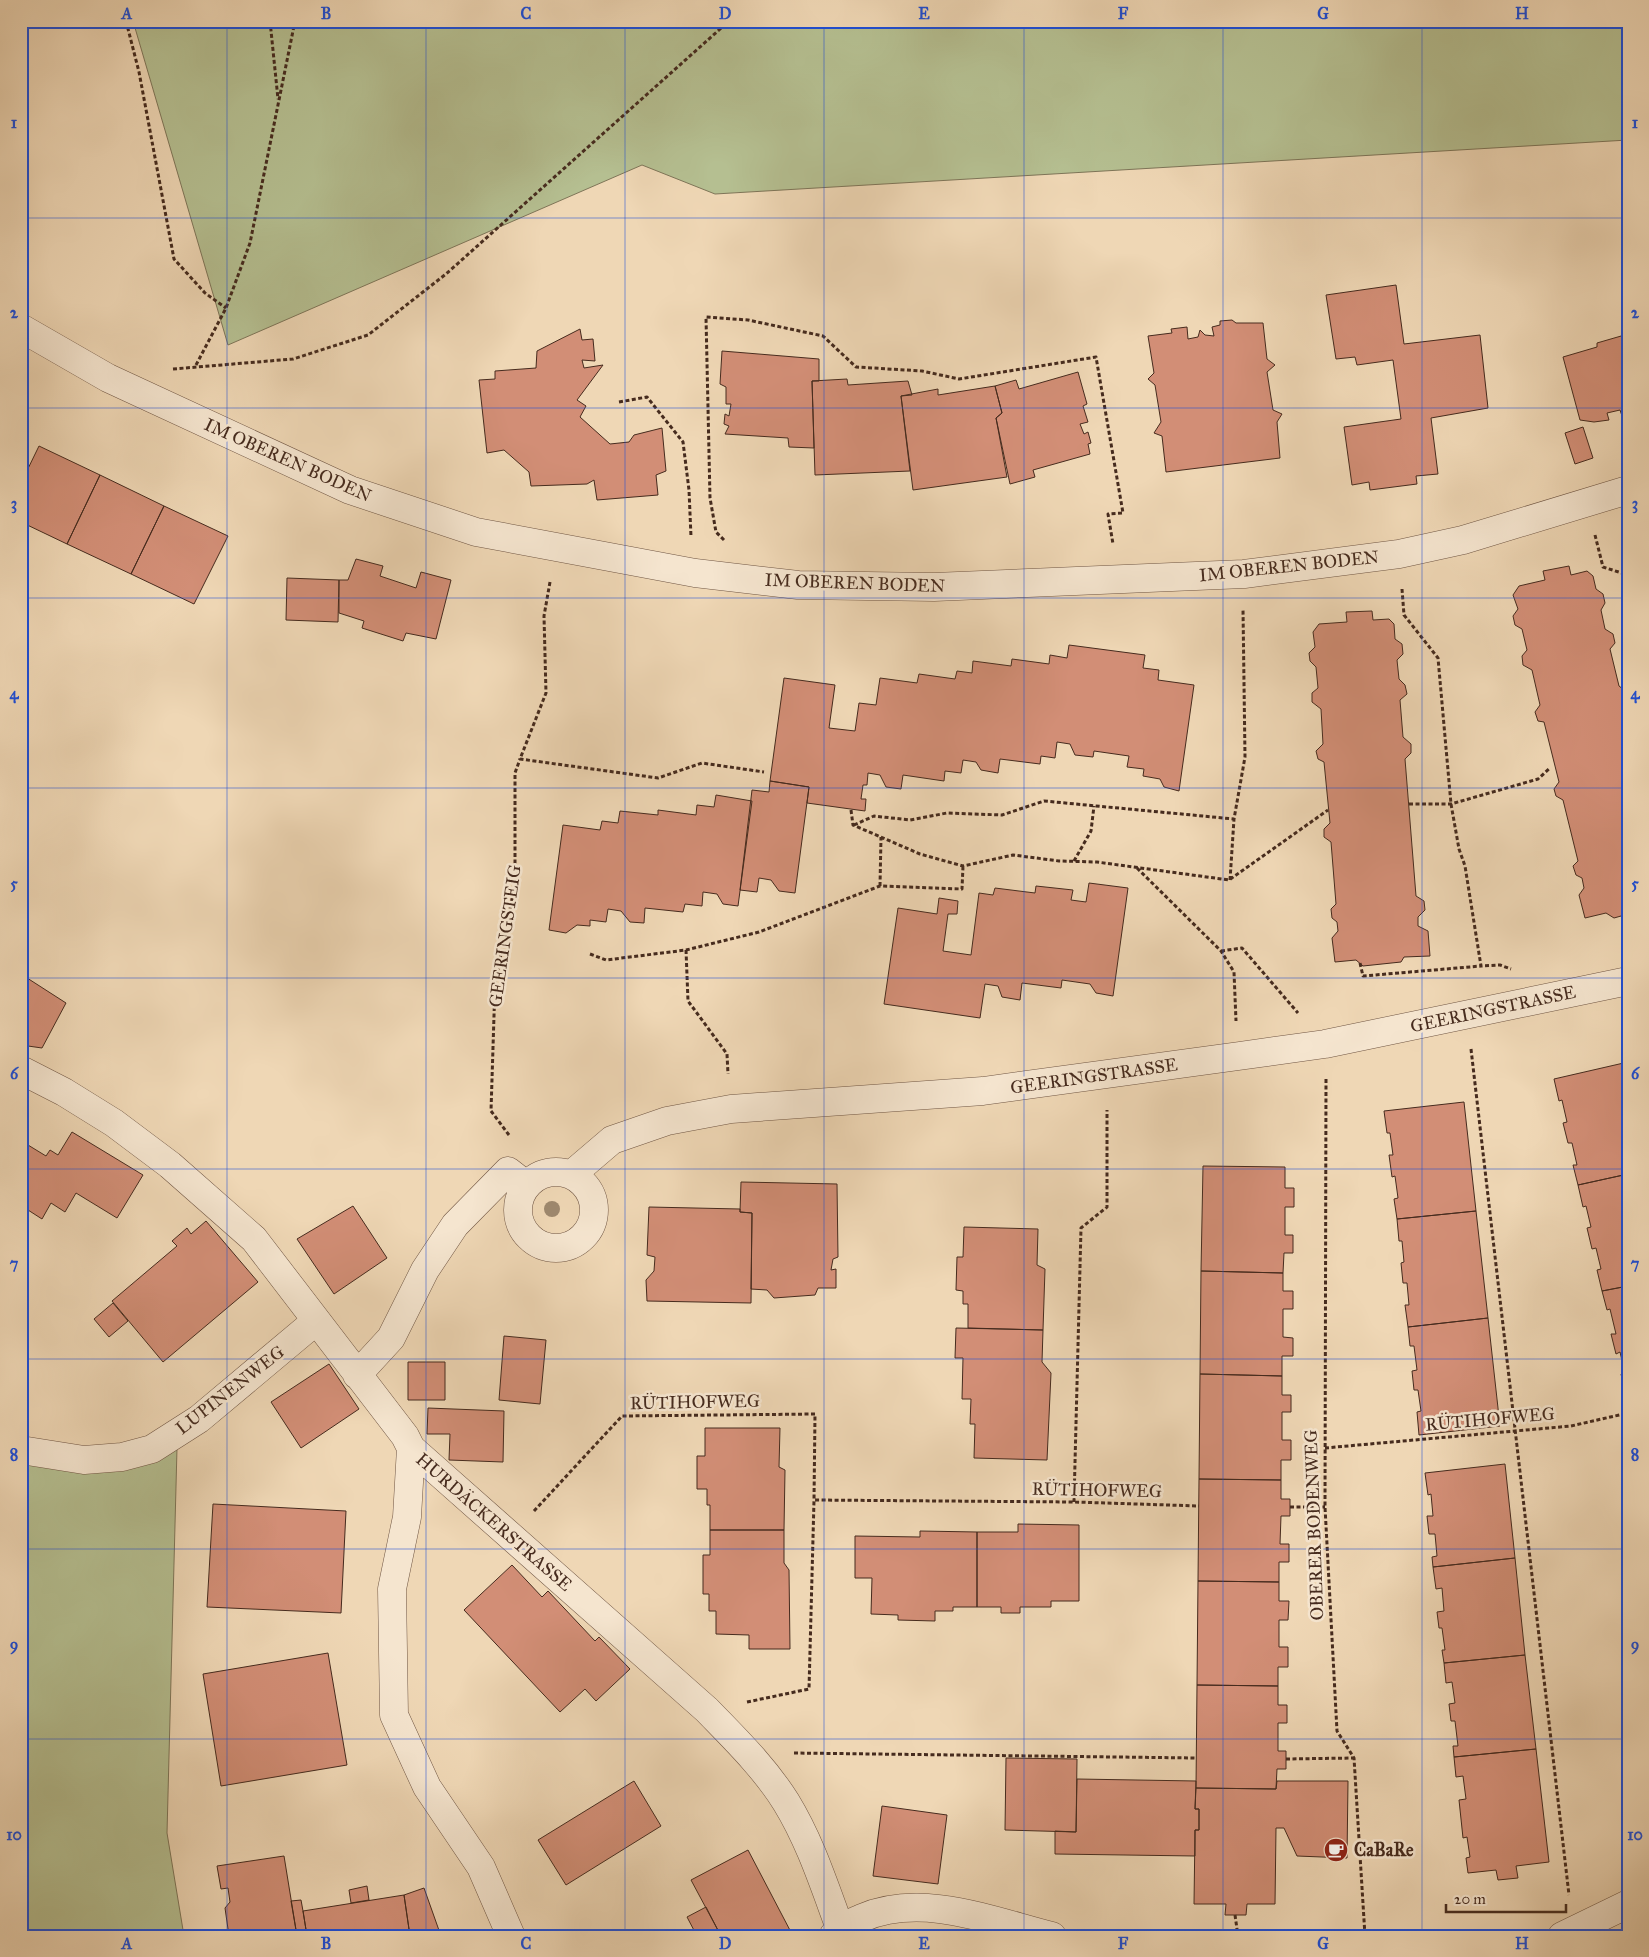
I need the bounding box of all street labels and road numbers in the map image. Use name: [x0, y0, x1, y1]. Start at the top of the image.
street label: IM OBEREN BODEN: [201, 413, 375, 507]
street label: IM OBEREN BODEN: [1198, 546, 1380, 586]
street label: IM OBEREN BODEN: [764, 569, 946, 597]
street label: GEERINGSTEIG: [484, 863, 526, 1009]
street label: GEERINGSTRASSE: [1408, 981, 1578, 1037]
street label: GEERINGSTRASSE: [1009, 1053, 1179, 1099]
street label: LUPINENWEG: [171, 1341, 289, 1439]
street label: RÜTIHOFWEG: [630, 1389, 760, 1414]
street label: RÜTIHOFWEG: [1424, 1401, 1556, 1436]
street label: OBERER BODENWEG: [1300, 1429, 1328, 1621]
street label: HURDÄCKERSTRASSE: [411, 1448, 577, 1596]
street label: RÜTIHOFWEG: [1032, 1477, 1162, 1502]

